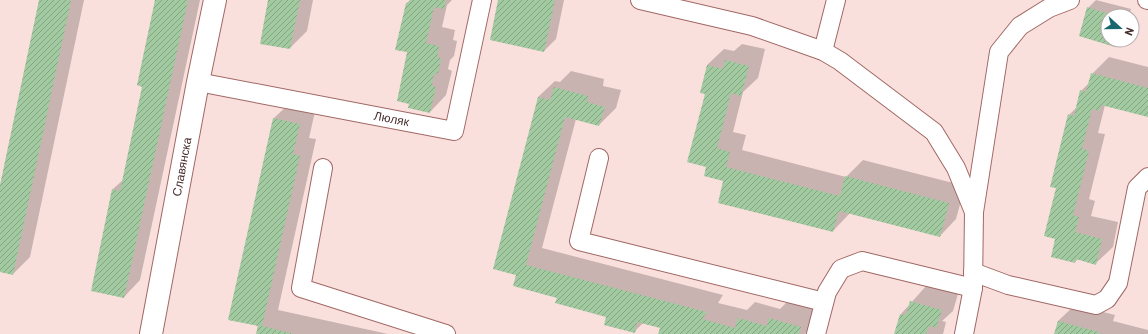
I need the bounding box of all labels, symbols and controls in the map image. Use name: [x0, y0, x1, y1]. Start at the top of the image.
north arrow: [1100, 8, 1140, 48]
text: N: [1122, 26, 1137, 38]
street label: Люляк: [373, 108, 411, 128]
street label: Славянска: [169, 136, 194, 197]

